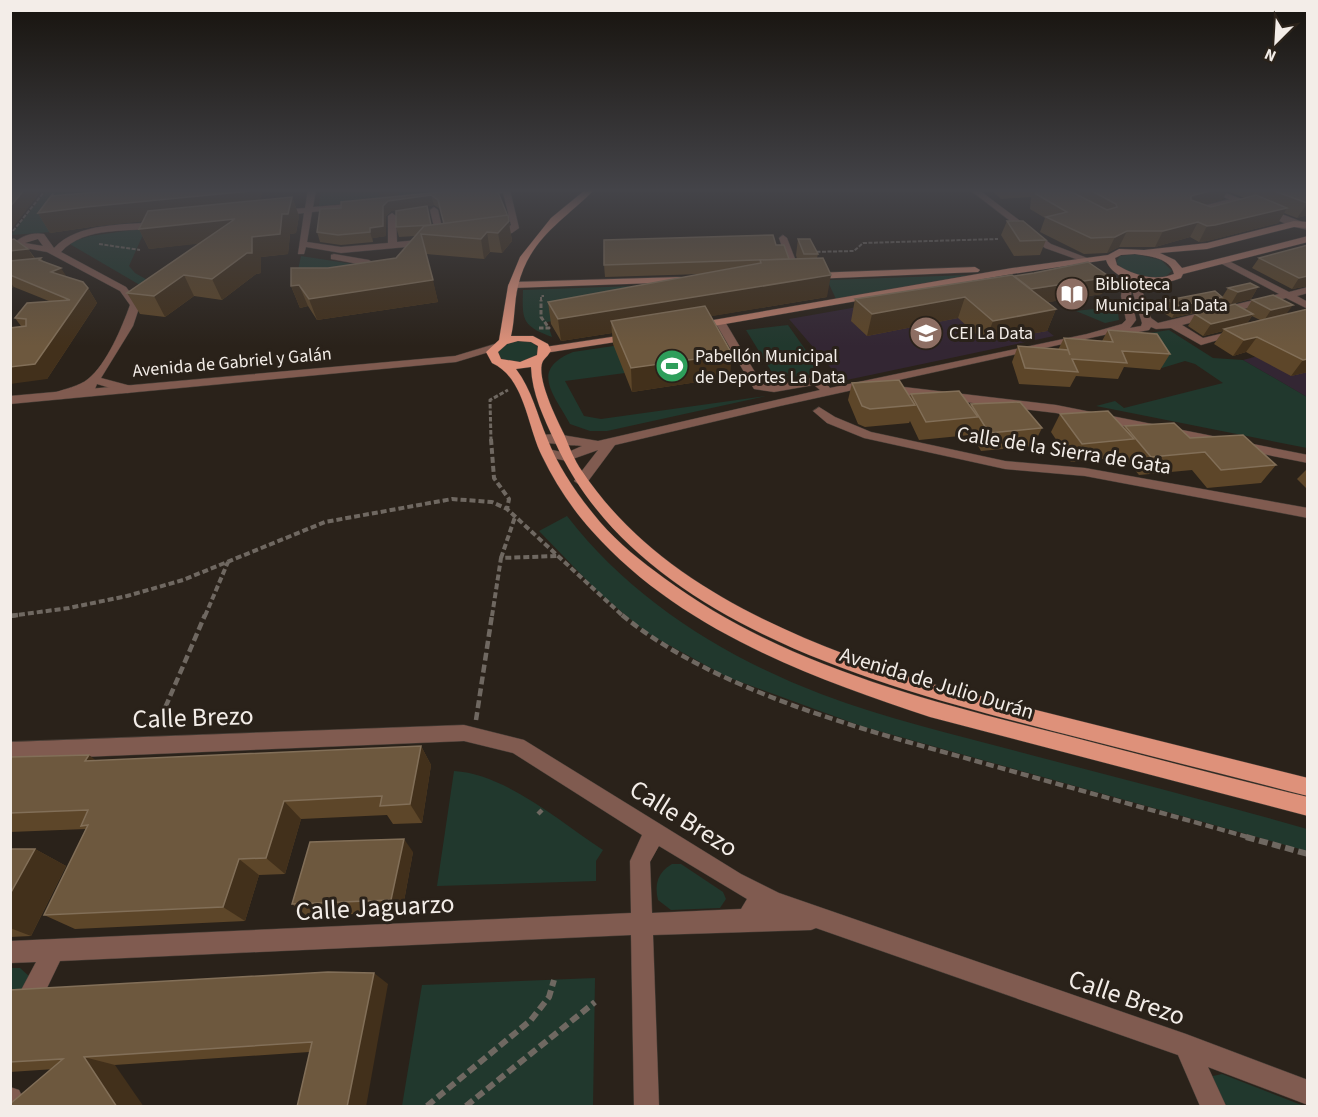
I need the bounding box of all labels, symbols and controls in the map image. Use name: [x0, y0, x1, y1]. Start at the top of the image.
north arrow: [1246, 12, 1306, 72]
text: N: [1261, 43, 1280, 67]
place label: Biblioteca Municipal La Data: [1095, 272, 1228, 318]
library icon: Biblioteca Municipal La Data: [1054, 276, 1090, 312]
school or university icon: CEI La Data: [908, 315, 944, 351]
place label: CEI La Data: [949, 321, 1033, 346]
street label: Avenida de Gabriel y Galán: [131, 341, 333, 384]
place label: Pabellón Municipal de Deportes La Data: [695, 344, 846, 390]
sports icon: Pabellón Municipal de Deportes La Data: [654, 348, 690, 384]
street label: Calle de la Sierra de Gata: [955, 418, 1173, 482]
street label: Avenida de Julio Durán: [836, 639, 1038, 727]
street label: Calle Brezo: [132, 697, 254, 738]
street label: Calle Brezo: [623, 771, 745, 866]
street label: Calle Jaguarzo: [295, 885, 455, 930]
street label: Calle Brezo: [1064, 960, 1190, 1035]

